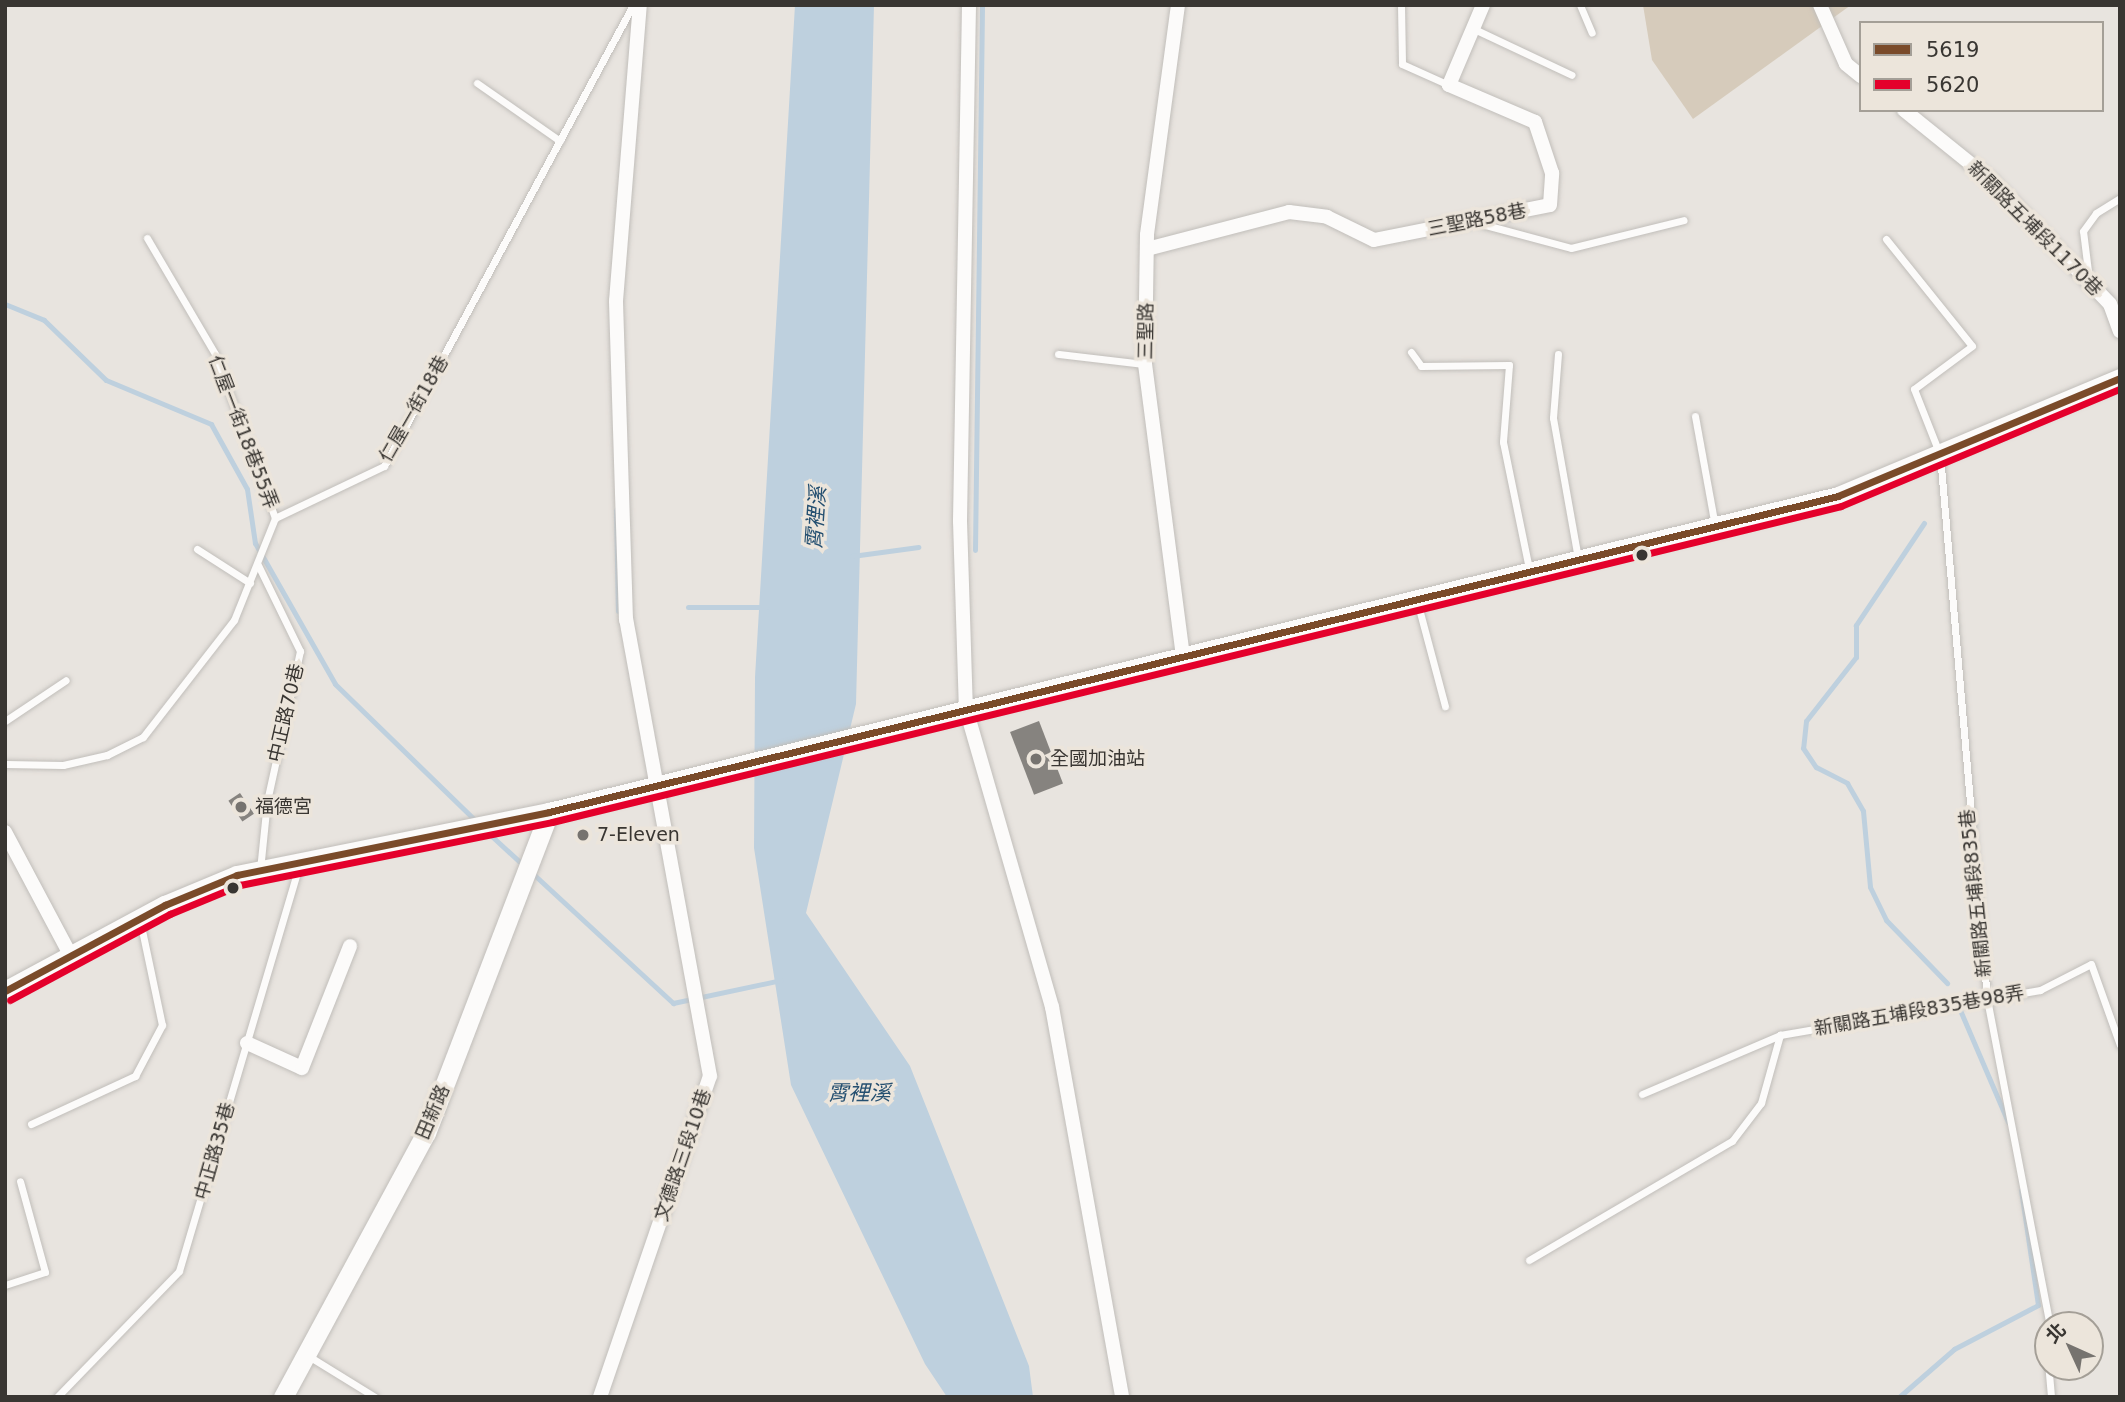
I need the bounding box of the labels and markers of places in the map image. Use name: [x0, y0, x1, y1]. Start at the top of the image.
unlabelled marker: [1635, 548, 1649, 562]
place label: 全國加油站: [1050, 748, 1145, 770]
marker: 全國加油站: [1028, 751, 1044, 767]
place label: 福德宮: [255, 796, 312, 818]
marker: 福德宮: [233, 799, 249, 815]
place label: 7-Eleven: [597, 824, 680, 846]
marker: 7-Eleven: [575, 827, 591, 843]
unlabelled marker: [226, 881, 240, 895]

